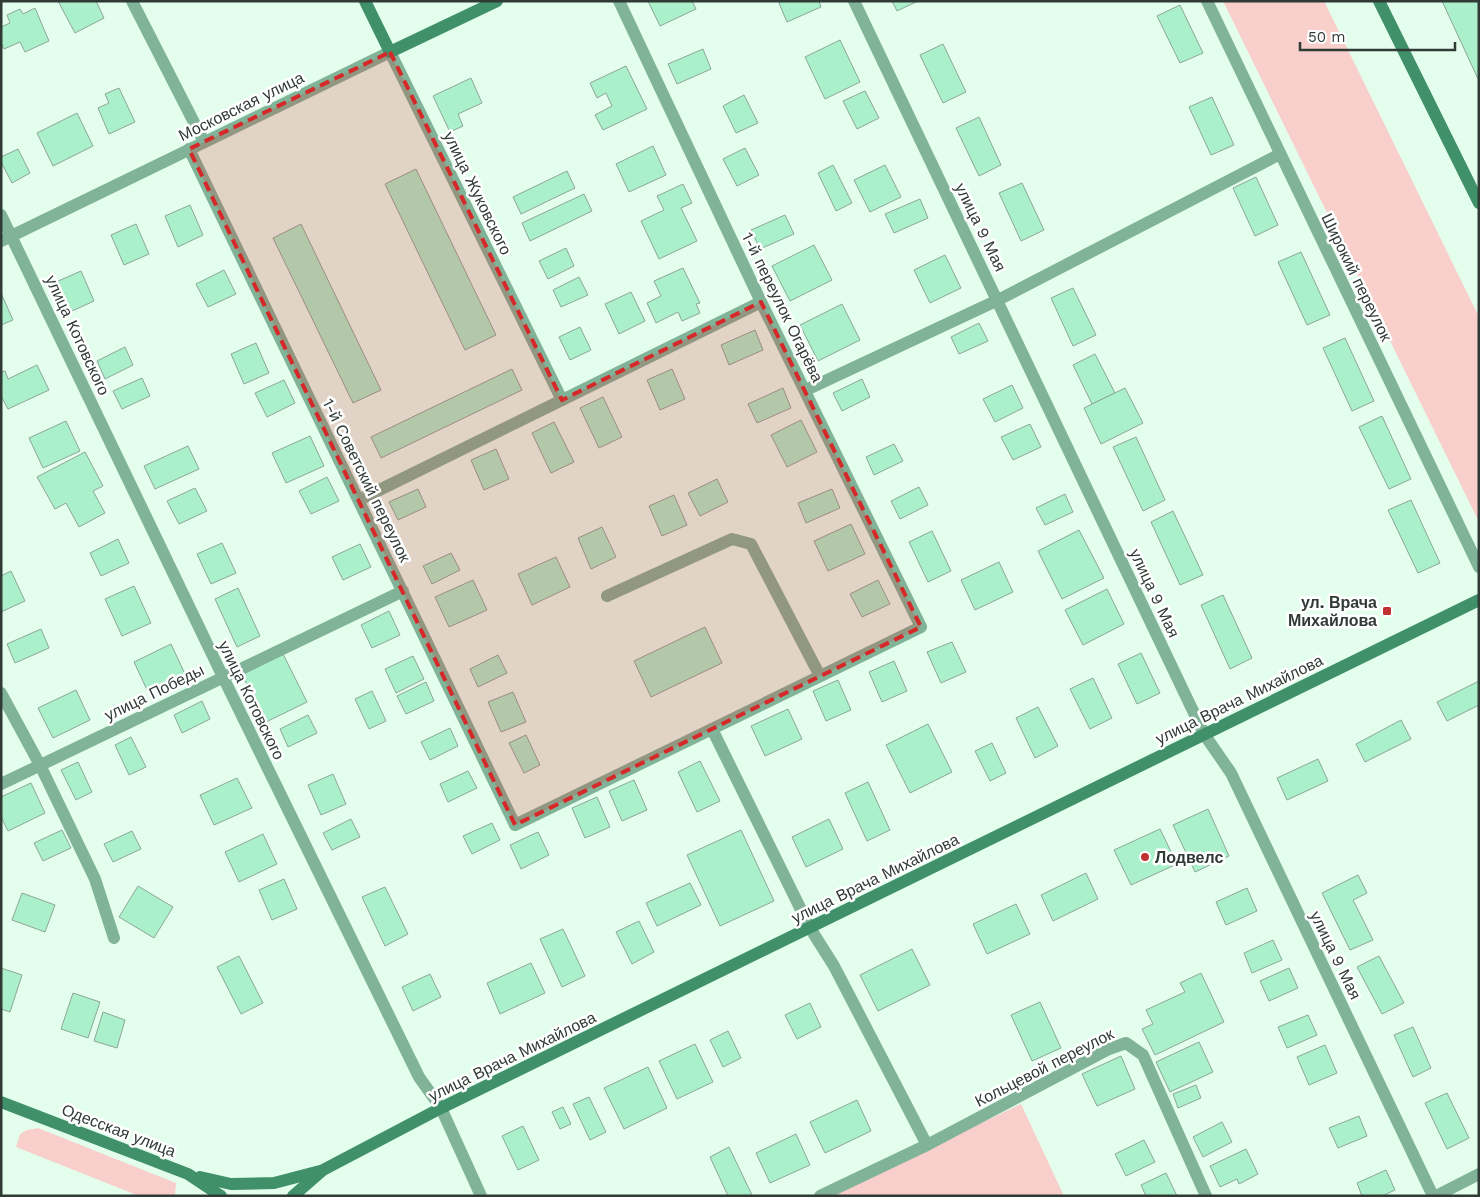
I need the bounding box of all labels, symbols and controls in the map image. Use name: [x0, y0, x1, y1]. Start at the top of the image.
scale bar: [1300, 20, 1455, 52]
text: 50 m: [1308, 28, 1345, 46]
street label: Московская улица: [175, 68, 307, 145]
street label: улица Жуковского: [439, 128, 516, 258]
street label: улица 9 Мая: [951, 180, 1010, 274]
street label: Широкий переулок: [1317, 210, 1396, 345]
street label: 1-й переулок Огарёва: [738, 229, 827, 385]
street label: улица Котовского: [41, 272, 114, 398]
street label: 1-й Советский переулок: [319, 395, 415, 566]
street label: улица 9 Мая: [1126, 546, 1183, 641]
place label: ул. Врача Михайлова: [1288, 593, 1377, 630]
marker: ул. Врача Михайлова: [1381, 605, 1393, 617]
street label: улица Котовского: [214, 638, 289, 763]
street label: улица Врача Михайлова: [1152, 651, 1326, 748]
street label: улица Победы: [101, 660, 207, 725]
street label: улица Врача Михайлова: [788, 830, 962, 927]
place label: Лодвелс: [1155, 848, 1223, 867]
marker: Лодвелс: [1139, 851, 1151, 863]
street label: улица 9 Мая: [1306, 908, 1365, 1002]
street label: улица Врача Михайлова: [425, 1008, 599, 1105]
street label: Кольцевой переулок: [972, 1024, 1118, 1111]
street label: Одесская улица: [59, 1100, 179, 1161]

